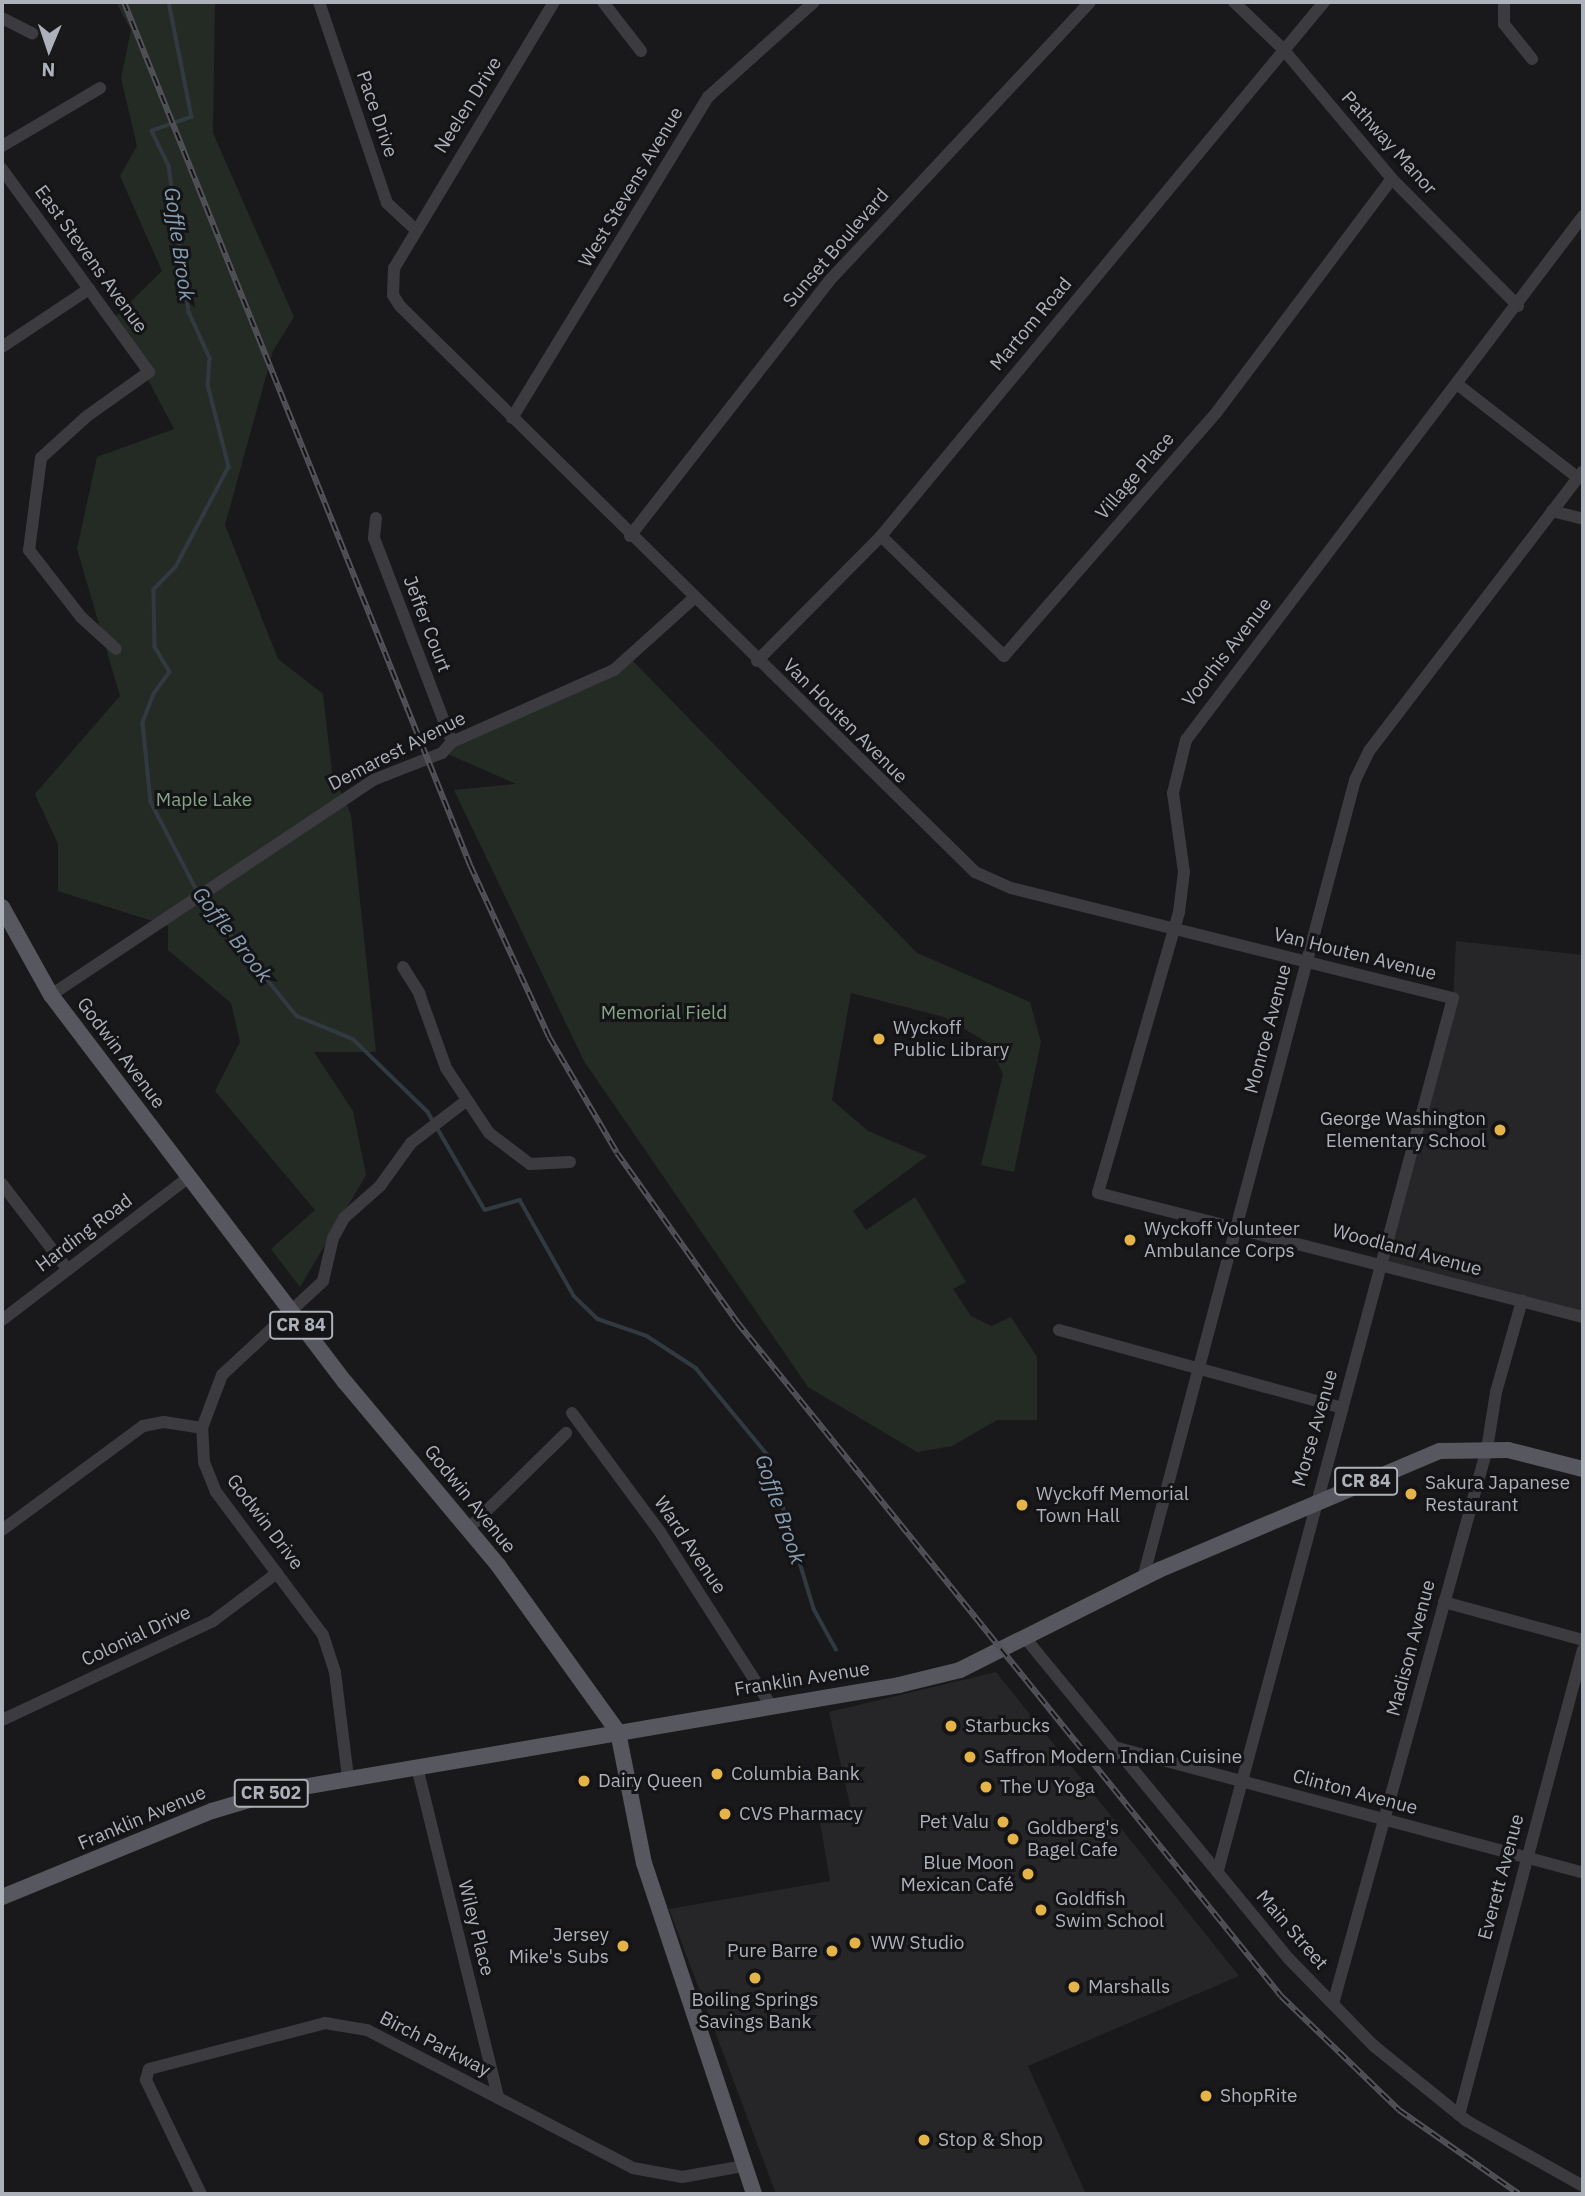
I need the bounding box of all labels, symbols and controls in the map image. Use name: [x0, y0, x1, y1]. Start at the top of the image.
north arrow: [14, 14, 84, 84]
street label: Neelen Drive: [429, 53, 507, 157]
text: N: [41, 58, 56, 82]
street label: Pace Drive: [352, 68, 402, 160]
street label: Pathway Manor: [1337, 87, 1441, 199]
street label: West Stevens Avenue: [574, 103, 688, 271]
street label: East Stevens Avenue: [30, 181, 152, 337]
street label: Sunset Boulevard: [778, 184, 894, 312]
water label: Goffle Brook: [160, 186, 200, 302]
street label: Martom Road: [985, 273, 1077, 375]
street label: Village Place: [1091, 428, 1179, 524]
street label: Jeffer Court: [398, 573, 456, 675]
street label: Voorhis Avenue: [1177, 593, 1277, 711]
street label: Van Houten Avenue: [778, 654, 912, 788]
street label: Demarest Avenue: [325, 707, 469, 795]
park label: Maple Lake: [156, 789, 252, 811]
water label: Goffle Brook: [188, 881, 278, 987]
street label: Van Houten Avenue: [1271, 923, 1439, 985]
street label: Monroe Avenue: [1240, 962, 1296, 1096]
street label: Godwin Avenue: [72, 993, 170, 1113]
park label: Memorial Field: [601, 1002, 727, 1024]
place label: Wyckoff Public Library: [893, 1017, 1009, 1061]
marker: Wyckoff Public Library: [871, 1031, 887, 1047]
place label: George Washington Elementary School: [1320, 1108, 1486, 1152]
marker: George Washington Elementary School: [1492, 1122, 1508, 1138]
street label: Harding Road: [31, 1189, 137, 1277]
place label: Wyckoff Volunteer Ambulance Corps: [1144, 1218, 1300, 1262]
street label: Woodland Avenue: [1330, 1219, 1484, 1281]
marker: Wyckoff Volunteer Ambulance Corps: [1122, 1232, 1138, 1248]
road number: CR 84: [268, 1310, 334, 1340]
street label: Morse Avenue: [1287, 1367, 1343, 1489]
street label: Godwin Avenue: [419, 1440, 521, 1558]
water label: Goffle Brook: [751, 1451, 811, 1567]
road number: CR 84: [1333, 1466, 1399, 1496]
street label: Godwin Drive: [222, 1470, 308, 1574]
place label: Sakura Japanese Restaurant: [1425, 1472, 1570, 1516]
place label: Wyckoff Memorial Town Hall: [1036, 1483, 1189, 1527]
marker: Sakura Japanese Restaurant: [1403, 1486, 1419, 1502]
street label: Ward Avenue: [649, 1492, 731, 1598]
marker: Wyckoff Memorial Town Hall: [1014, 1497, 1030, 1513]
street label: Madison Avenue: [1382, 1577, 1440, 1719]
street label: Colonial Drive: [78, 1601, 194, 1671]
street label: Franklin Avenue: [733, 1657, 871, 1701]
place label: Starbucks: [965, 1715, 1050, 1737]
marker: Starbucks: [943, 1718, 959, 1734]
place label: Saffron Modern Indian Cuisine: [984, 1746, 1242, 1768]
marker: Saffron Modern Indian Cuisine: [962, 1749, 978, 1765]
place label: Columbia Bank: [731, 1763, 860, 1785]
street label: Clinton Avenue: [1290, 1764, 1420, 1820]
marker: Columbia Bank: [709, 1766, 725, 1782]
place label: Dairy Queen: [598, 1770, 703, 1792]
marker: Dairy Queen: [576, 1773, 592, 1789]
place label: The U Yoga: [1000, 1776, 1095, 1798]
road number: CR 502: [232, 1778, 310, 1808]
marker: The U Yoga: [978, 1779, 994, 1795]
street label: Franklin Avenue: [75, 1781, 209, 1855]
place label: CVS Pharmacy: [739, 1803, 863, 1825]
marker: CVS Pharmacy: [717, 1806, 733, 1822]
place label: Pet Valu: [919, 1811, 989, 1833]
street label: Everett Avenue: [1473, 1812, 1529, 1942]
marker: Pet Valu: [995, 1814, 1011, 1830]
place label: Goldberg's Bagel Cafe: [1027, 1817, 1119, 1861]
marker: Goldberg's Bagel Cafe: [1005, 1831, 1021, 1847]
place label: Blue Moon Mexican Café: [901, 1852, 1014, 1896]
marker: Blue Moon Mexican Café: [1020, 1866, 1036, 1882]
street label: Wiley Place: [453, 1878, 499, 1978]
street label: Main Street: [1251, 1886, 1333, 1974]
place label: Goldfish Swim School: [1055, 1888, 1164, 1932]
marker: Goldfish Swim School: [1033, 1902, 1049, 1918]
place label: Jersey Mike's Subs: [509, 1924, 609, 1968]
place label: WW Studio: [871, 1932, 964, 1954]
marker: WW Studio: [845, 1933, 865, 1953]
marker: Jersey Mike's Subs: [615, 1938, 631, 1954]
place label: Pure Barre: [727, 1940, 818, 1962]
marker: Pure Barre: [824, 1943, 840, 1959]
marker: Boiling Springs Savings Bank: [747, 1970, 763, 1986]
place label: Marshalls: [1088, 1976, 1170, 1998]
marker: Marshalls: [1066, 1979, 1082, 1995]
place label: Boiling Springs Savings Bank: [692, 1989, 818, 2033]
street label: Birch Parkway: [376, 2006, 494, 2082]
place label: ShopRite: [1220, 2085, 1297, 2107]
marker: ShopRite: [1198, 2088, 1214, 2104]
place label: Stop & Shop: [938, 2129, 1043, 2151]
marker: Stop & Shop: [916, 2132, 932, 2148]

